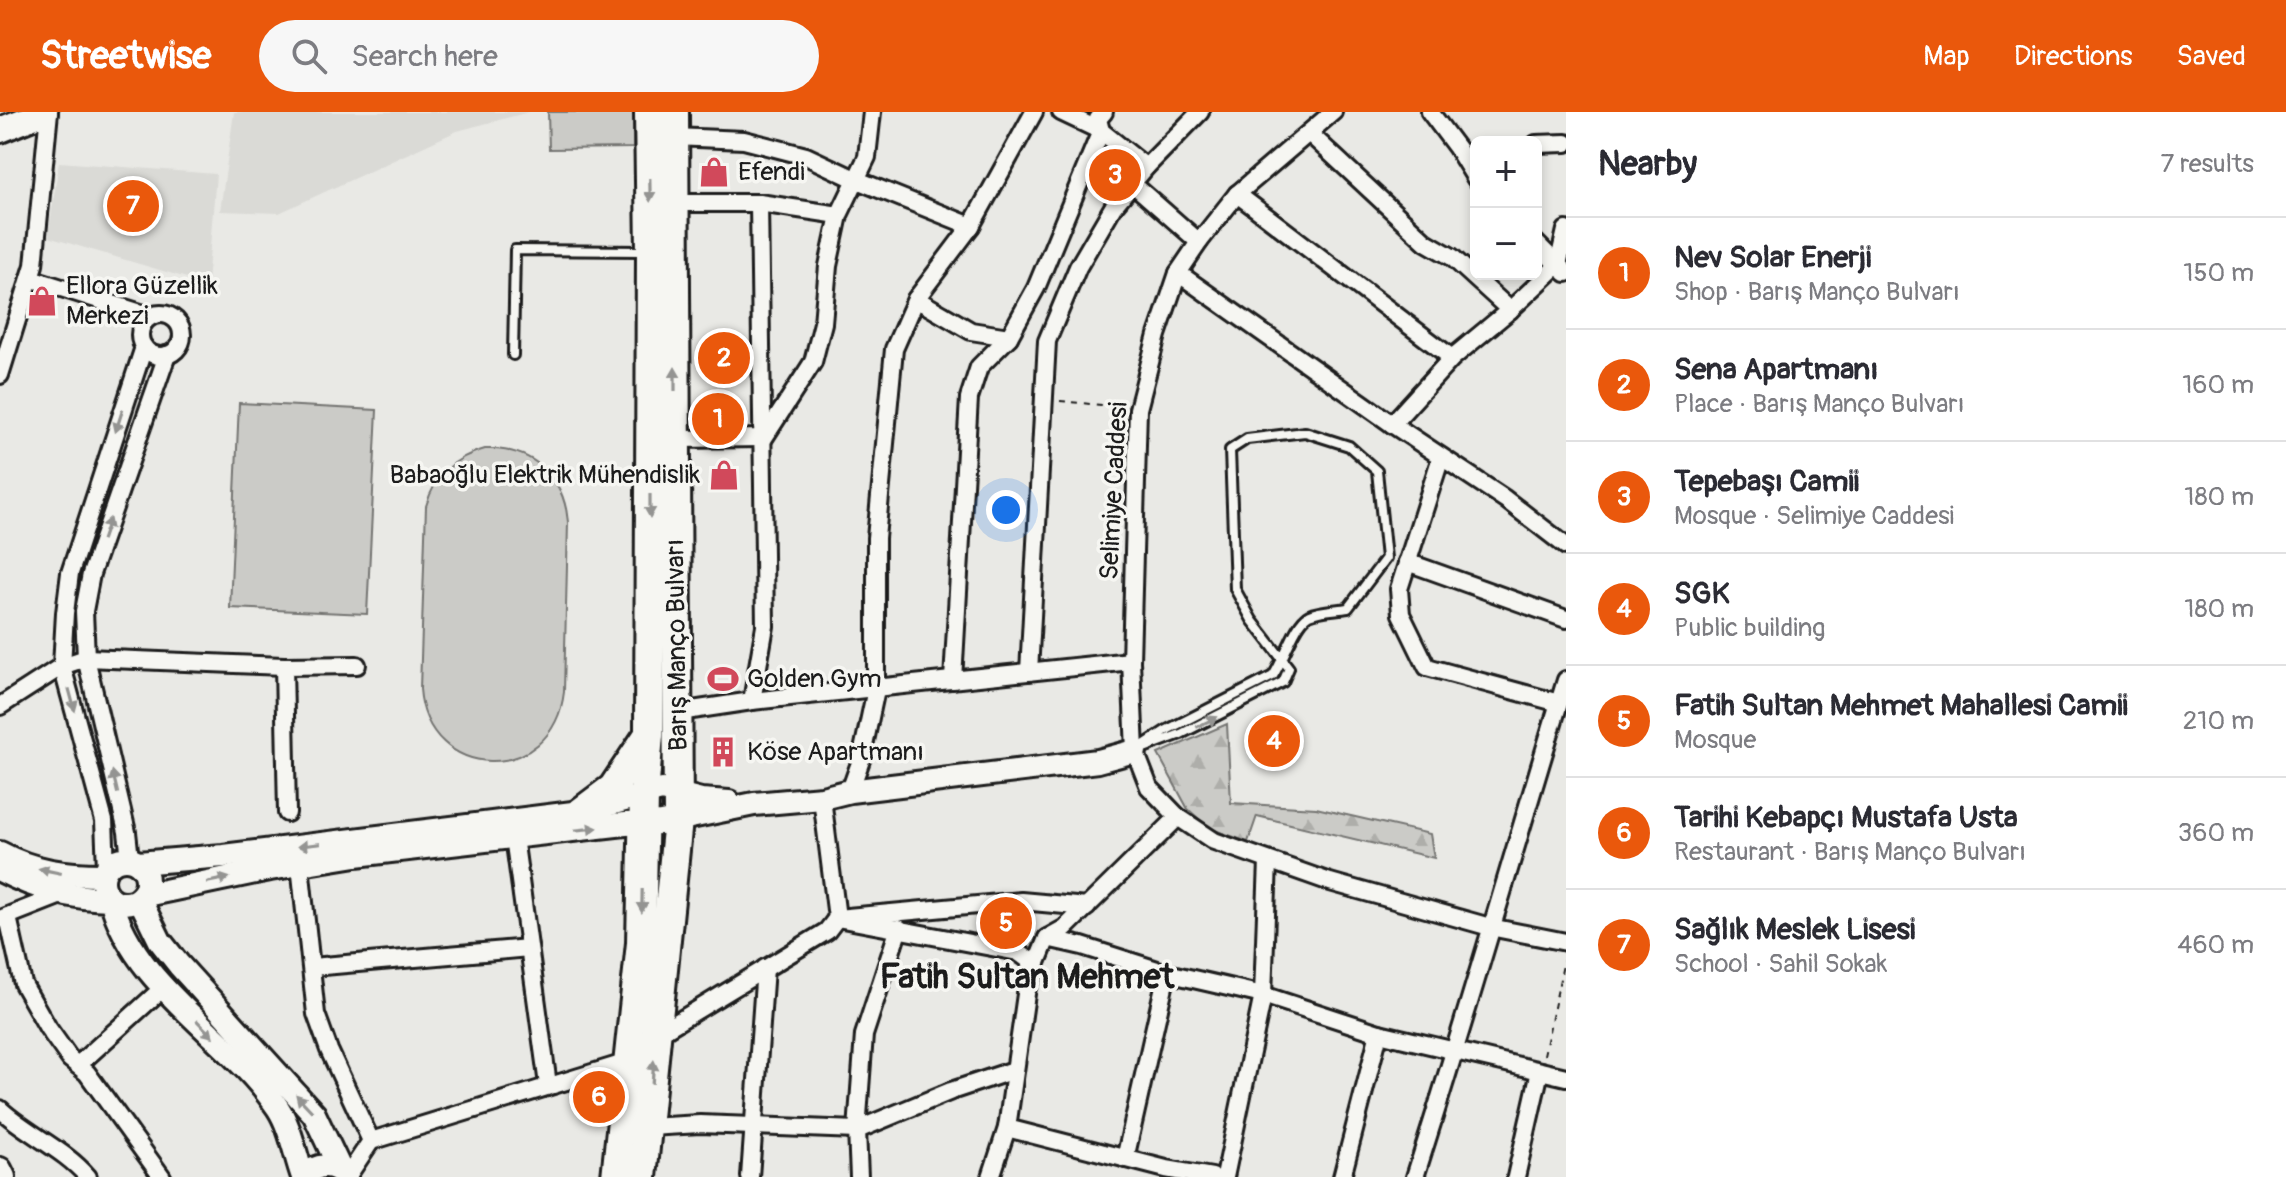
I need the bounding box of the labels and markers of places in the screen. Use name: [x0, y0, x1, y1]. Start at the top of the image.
pin: 3: [1089, 145, 1141, 205]
shop icon: Efendi: [697, 155, 731, 189]
place label: Efendi: [738, 156, 805, 188]
pin: 7: [107, 176, 159, 236]
place label: Ellora Güzellik Merkezi: [66, 270, 218, 332]
shop icon: Ellora Güzellik Merkezi: [25, 284, 59, 318]
pin: 2: [698, 328, 750, 388]
pin: 1: [692, 389, 744, 449]
shop icon: Babaoğlu Elektrik Mühendislik: [707, 458, 741, 492]
place label: Babaoğlu Elektrik Mühendislik: [390, 459, 700, 491]
sports icon: Golden Gym: [706, 662, 740, 696]
place label: Golden Gym: [747, 663, 881, 695]
pin: 4: [1248, 711, 1300, 771]
building icon: Köse Apartmanı: [706, 735, 740, 769]
place label: Köse Apartmanı: [747, 736, 924, 768]
pin: 5: [980, 893, 1032, 953]
pin: 6: [573, 1067, 625, 1127]

